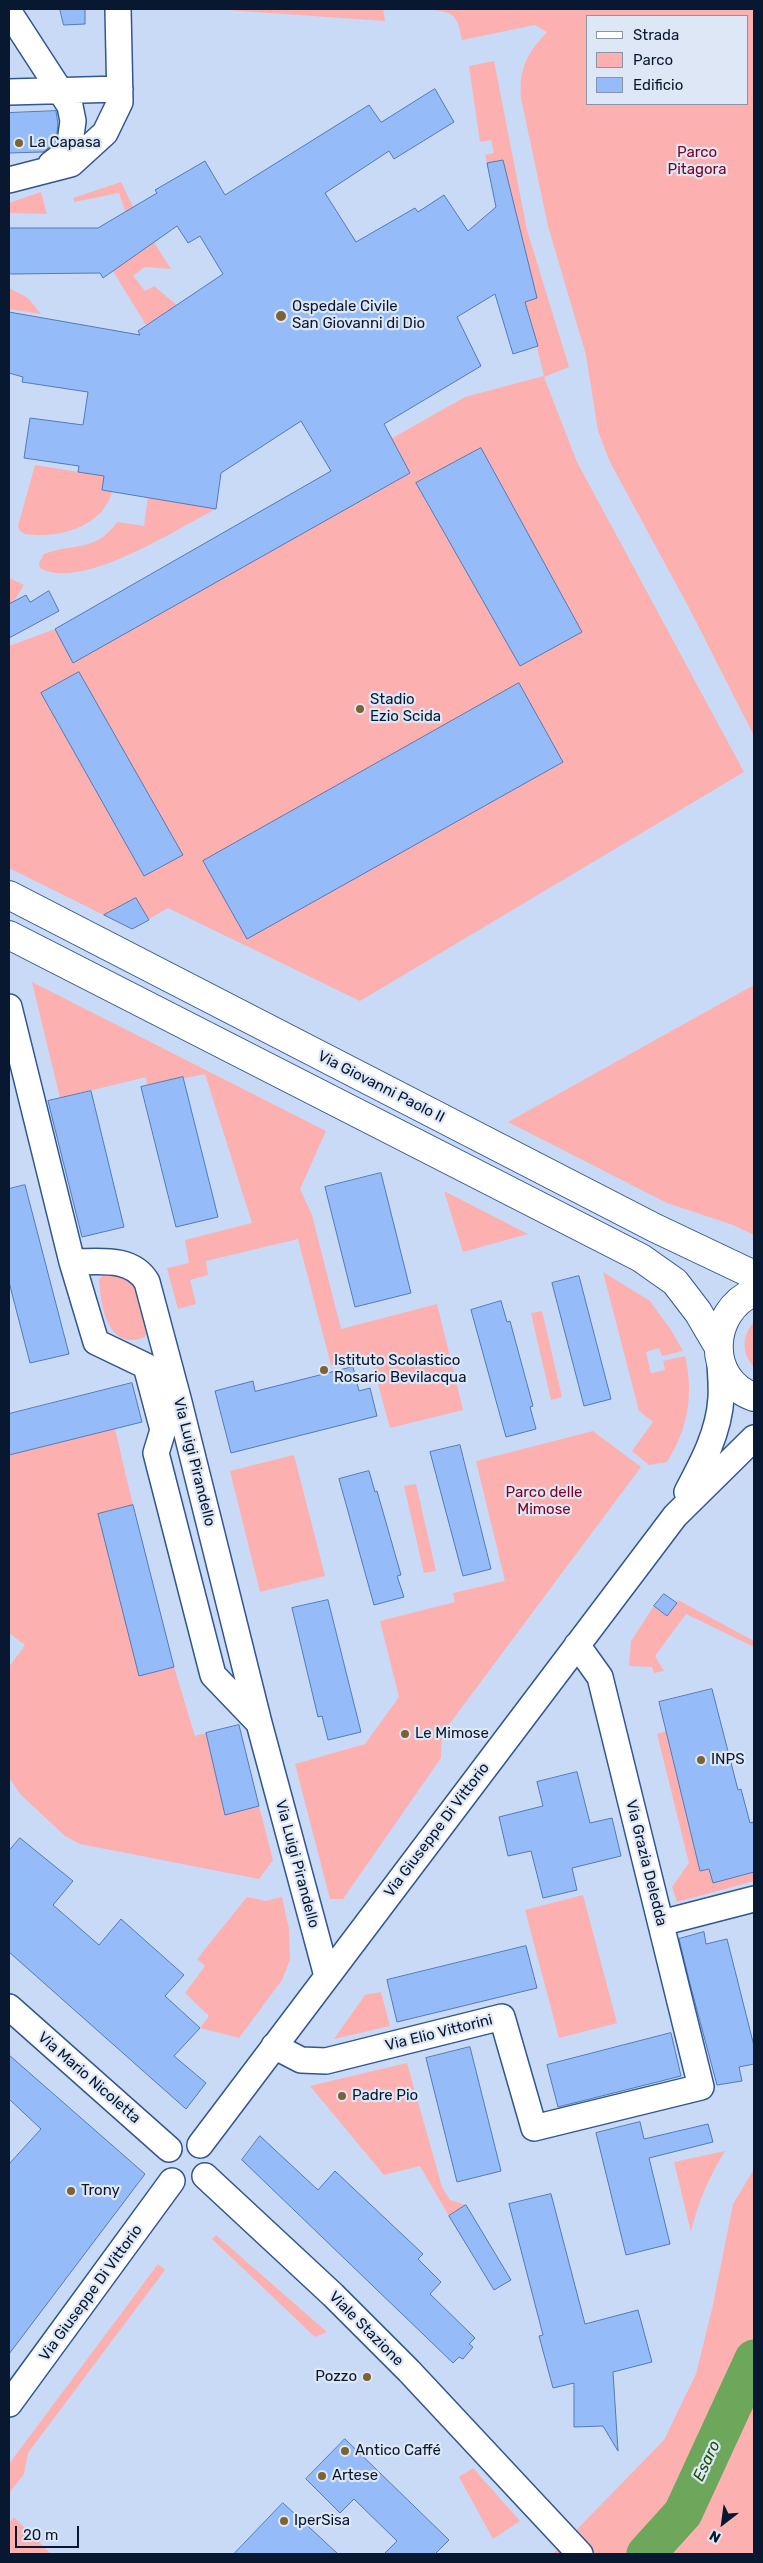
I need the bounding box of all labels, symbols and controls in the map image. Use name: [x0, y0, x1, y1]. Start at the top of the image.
legend: [586, 15, 748, 105]
text: Strada: [633, 26, 679, 44]
text: Parco: [633, 51, 673, 69]
text: Edificio: [633, 76, 683, 94]
place label: La Capasa: [29, 134, 101, 152]
marker: La Capasa: [13, 137, 25, 149]
park label: Parco Pitagora: [668, 144, 726, 179]
place label: Ospedale Civile San Giovanni di Dio: [292, 298, 425, 333]
marker: Ospedale Civile San Giovanni di Dio: [274, 309, 288, 323]
place label: Stadio Ezio Scida: [370, 691, 441, 726]
marker: Stadio Ezio Scida: [354, 703, 366, 715]
street label: Via Giovanni Paolo II: [315, 1047, 447, 1127]
place label: Istituto Scolastico Rosario Bevilacqua: [334, 1352, 466, 1387]
marker: Istituto Scolastico Rosario Bevilacqua: [318, 1364, 330, 1376]
street label: Via Luigi Pirandello: [169, 1396, 219, 1528]
park label: Parco delle Mimose: [506, 1484, 582, 1519]
place label: Le Mimose: [415, 1725, 489, 1743]
marker: Le Mimose: [399, 1728, 411, 1740]
place label: INPS: [711, 1751, 744, 1769]
marker: INPS: [695, 1754, 707, 1766]
street label: Via Giuseppe Di Vittorio: [381, 1759, 493, 1901]
street label: Via Luigi Pirandello: [271, 1798, 323, 1930]
street label: Via Grazia Deledda: [622, 1798, 670, 1928]
street label: Via Elio Vittorini: [384, 2011, 494, 2055]
street label: Via Mario Nicoletta: [34, 2029, 144, 2127]
place label: Padre Pio: [352, 2087, 418, 2105]
marker: Padre Pio: [336, 2090, 348, 2102]
place label: Trony: [81, 2182, 120, 2200]
marker: Trony: [65, 2185, 77, 2197]
street label: Via Giuseppe Di Vittorio: [36, 2222, 146, 2364]
street label: Viale Stazione: [325, 2288, 407, 2370]
place label: Pozzo: [315, 2368, 357, 2386]
marker: Pozzo: [361, 2371, 373, 2383]
water label: Esaro: [689, 2438, 725, 2484]
place label: Antico Caffé: [355, 2442, 441, 2460]
marker: Antico Caffé: [339, 2445, 351, 2457]
place label: Artese: [332, 2467, 378, 2485]
marker: Artese: [316, 2470, 328, 2482]
north arrow: [698, 2498, 748, 2548]
place label: IperSisa: [294, 2512, 350, 2530]
marker: IperSisa: [278, 2515, 290, 2527]
scale bar: [18, 2516, 81, 2548]
text: 20 m: [23, 2526, 58, 2544]
text: N: [707, 2527, 724, 2546]

